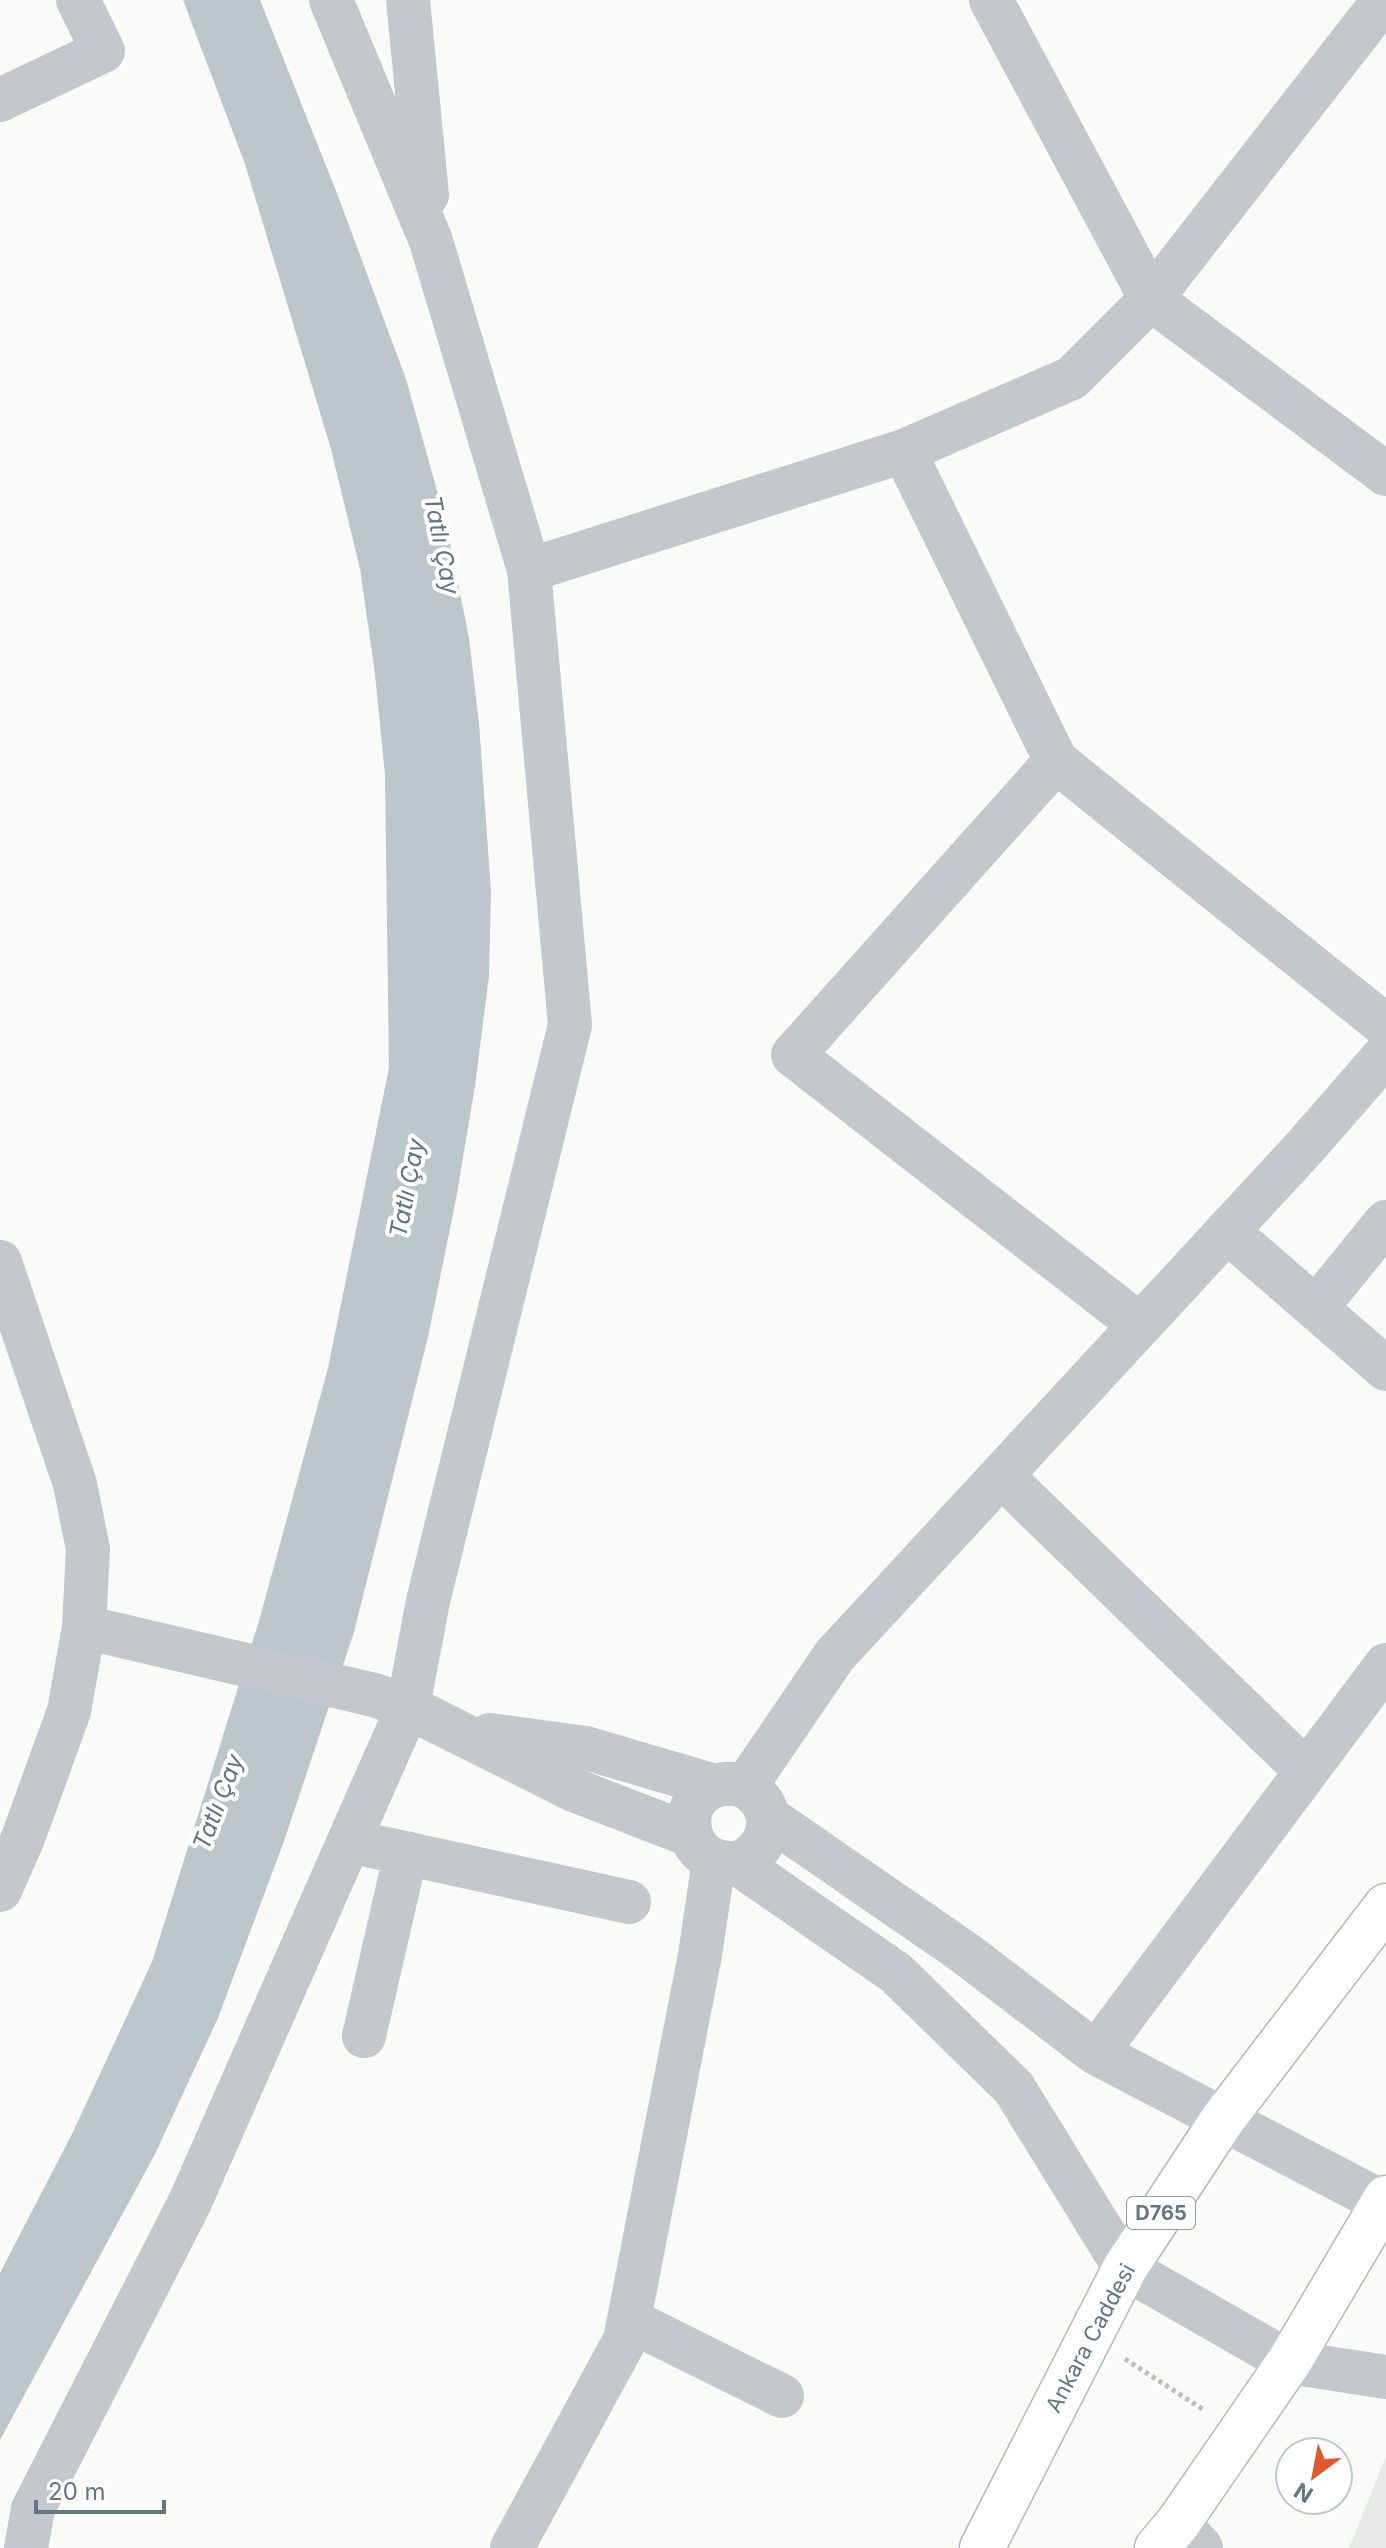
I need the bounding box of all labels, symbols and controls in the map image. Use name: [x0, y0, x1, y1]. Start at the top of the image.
water label: Tatlı Çay: [418, 493, 466, 597]
water label: Tatlı Çay: [383, 1136, 431, 1240]
water label: Tatlı Çay: [187, 1750, 250, 1854]
road number: D765: [1127, 2197, 1195, 2229]
street label: Ankara Caddesi: [1040, 2259, 1140, 2417]
north arrow: [1274, 2436, 1354, 2516]
scale bar: [36, 2464, 164, 2514]
text: 20 m: [48, 2477, 106, 2506]
text: N: [1289, 2477, 1317, 2508]

